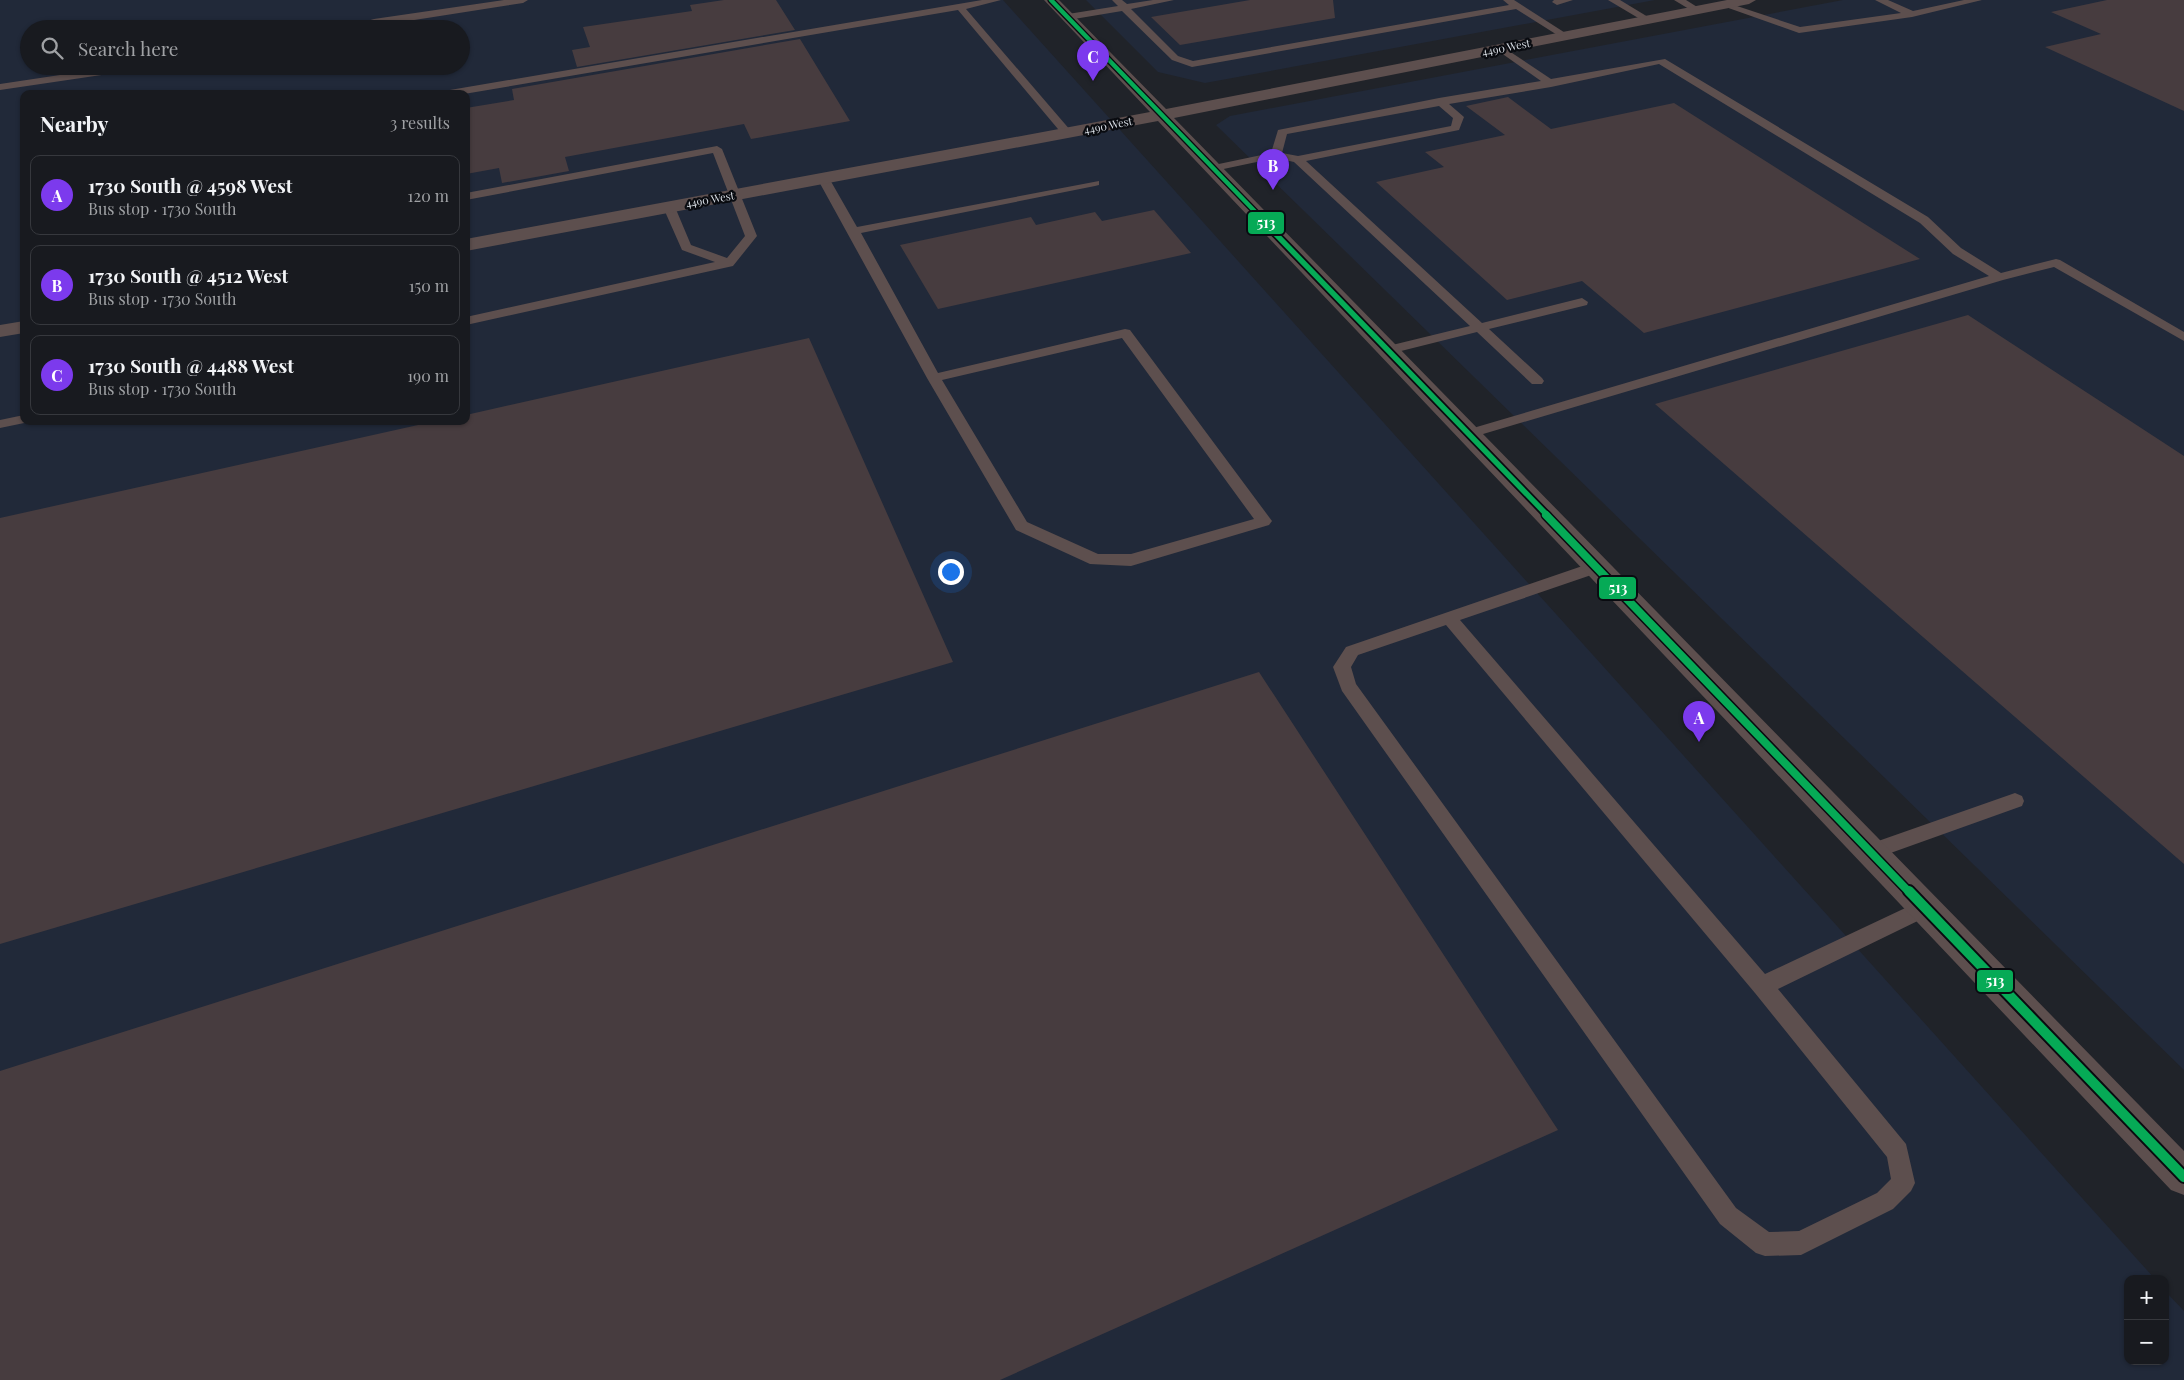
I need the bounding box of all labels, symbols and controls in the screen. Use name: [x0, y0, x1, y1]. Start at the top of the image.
search box: [20, 20, 470, 75]
icon: search: [38, 34, 66, 62]
text: Search here: [78, 35, 178, 61]
street label: 4490 West: [1481, 35, 1532, 59]
pin: C: [1077, 40, 1109, 81]
text: Nearby: [40, 109, 109, 137]
text: 3 results: [390, 112, 450, 133]
street label: 4490 West: [1083, 113, 1134, 137]
pin: B: [1257, 149, 1289, 190]
text: 1730 South @ 4598 West: [88, 172, 292, 198]
text: A: [52, 185, 62, 206]
text: 120 m: [408, 185, 449, 206]
street label: 4490 West: [685, 187, 736, 211]
text: Bus stop · 1730 South: [88, 198, 236, 219]
line badge: 513: [1247, 211, 1285, 235]
text: 513: [1257, 213, 1275, 232]
text: 1730 South @ 4512 West: [88, 262, 288, 288]
text: B: [52, 275, 62, 296]
text: 150 m: [409, 275, 449, 296]
text: Bus stop · 1730 South: [88, 288, 236, 309]
text: 1730 South @ 4488 West: [88, 352, 294, 378]
text: C: [51, 365, 63, 386]
text: 190 m: [407, 365, 449, 386]
text: Bus stop · 1730 South: [88, 378, 236, 399]
your location: [938, 559, 964, 585]
line badge: 513: [1598, 576, 1637, 600]
text: 513: [1609, 578, 1627, 597]
pin: A: [1683, 701, 1715, 742]
line badge: 513: [1976, 969, 2014, 993]
text: 513: [1986, 971, 2004, 990]
map controls: [2124, 1275, 2169, 1365]
button: +: [2124, 1275, 2169, 1320]
button: −: [2124, 1320, 2169, 1365]

